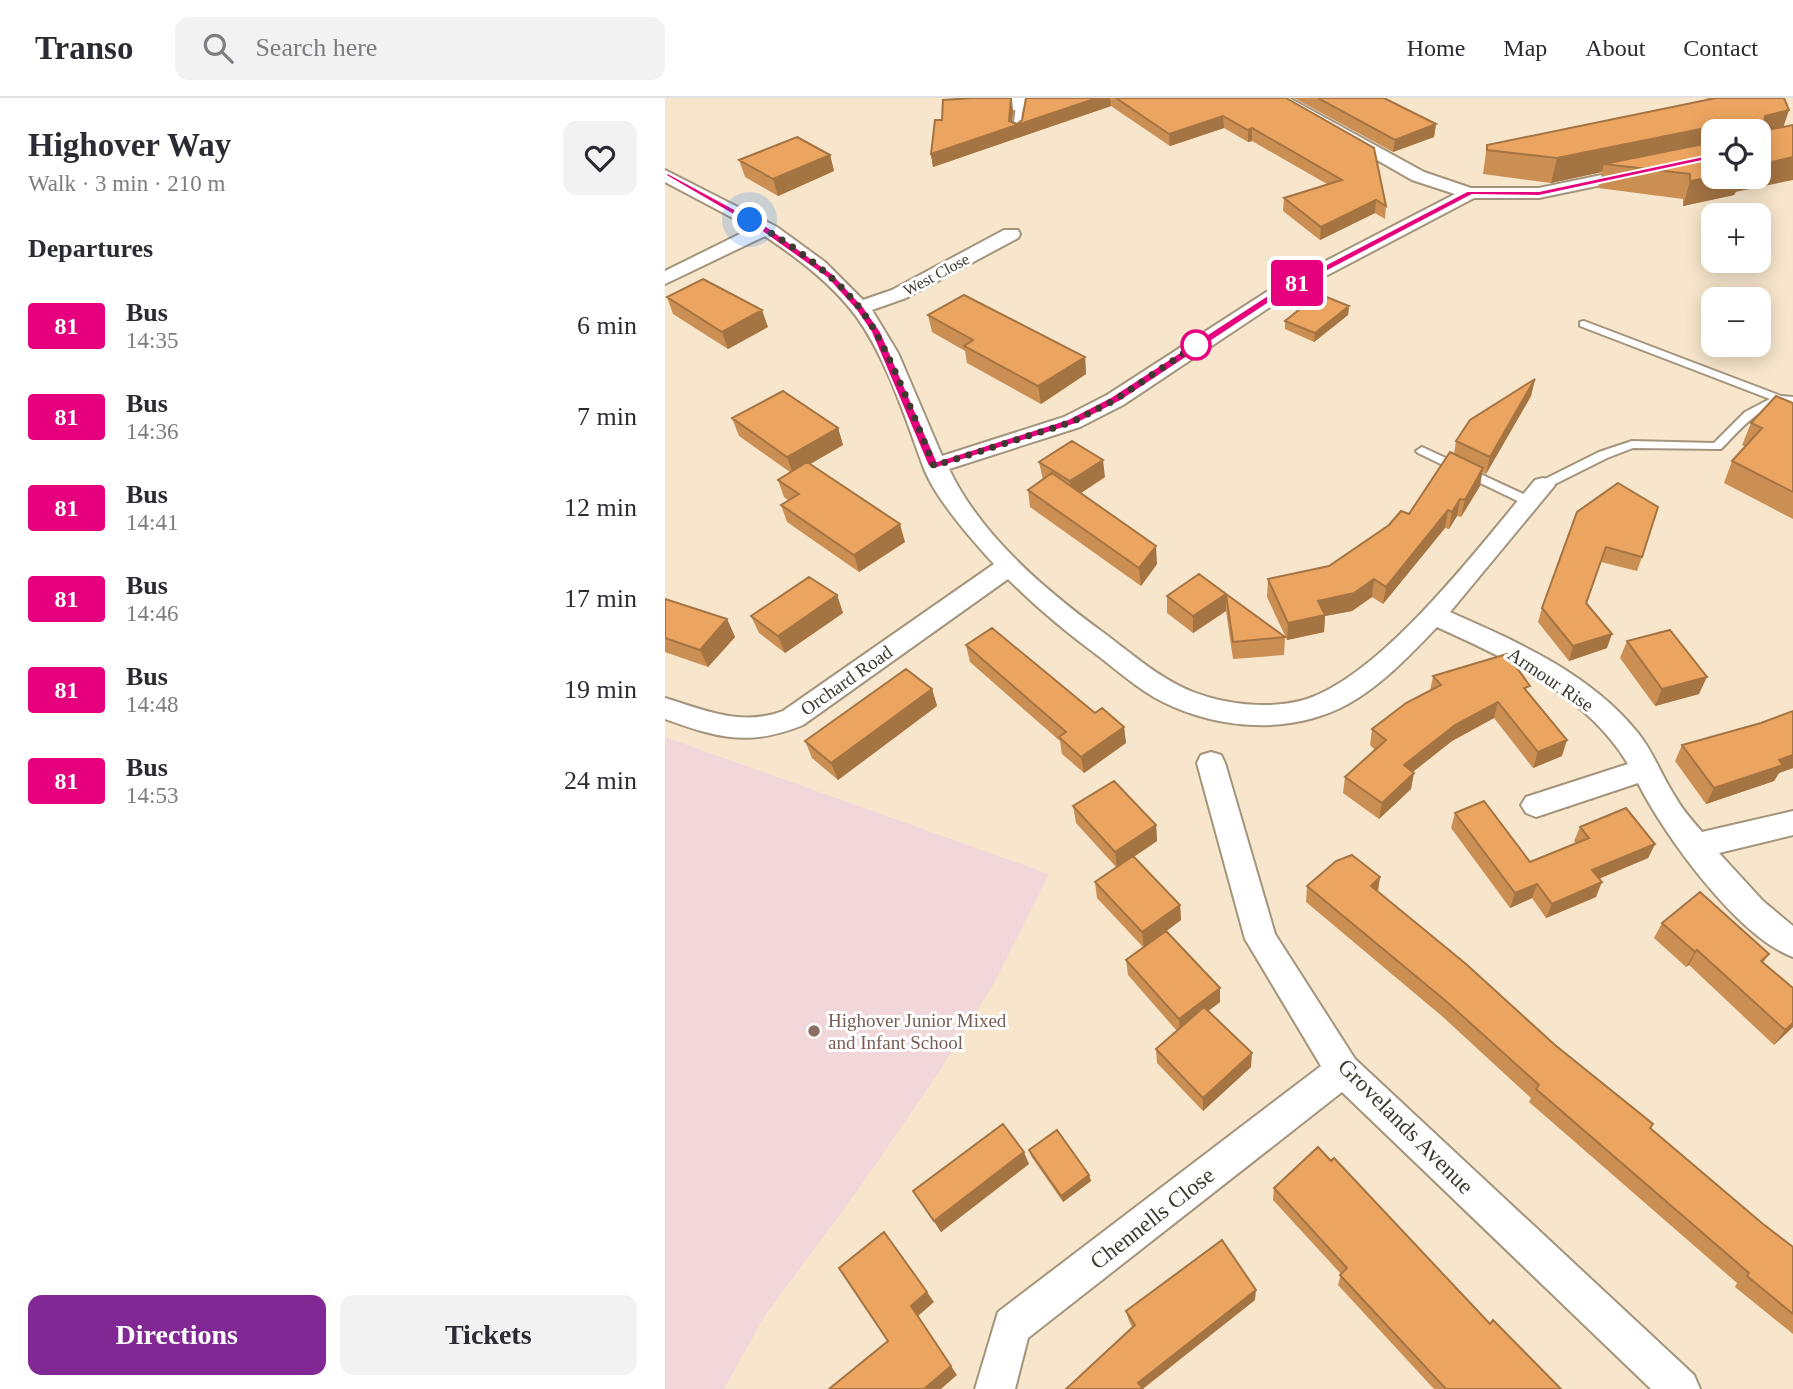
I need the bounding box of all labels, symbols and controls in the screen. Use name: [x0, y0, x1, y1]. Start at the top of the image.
search box: [175, 17, 665, 80]
icon: search: [199, 29, 237, 67]
text: Transo: [35, 30, 133, 66]
text: Search here: [255, 33, 377, 62]
text: Home: [1407, 35, 1465, 61]
text: Map: [1503, 35, 1547, 61]
text: About: [1585, 35, 1645, 61]
text: Contact: [1683, 35, 1758, 61]
map controls: [1701, 119, 1771, 357]
button: locate: [1701, 119, 1771, 189]
button: heart: [563, 121, 637, 195]
text: Highover Way: [28, 127, 231, 163]
text: Walk · 3 min · 210 m: [28, 171, 225, 196]
your location: [732, 202, 767, 237]
button: +: [1701, 203, 1771, 273]
text: Departures: [28, 234, 153, 263]
street label: West Close: [900, 250, 972, 299]
line badge: 81: [1265, 260, 1329, 306]
text: 81: [1285, 270, 1309, 296]
button: −: [1701, 287, 1771, 357]
text: Bus: [126, 298, 168, 327]
text: 6 min: [577, 311, 637, 340]
text: 81: [55, 313, 79, 339]
text: 14:35: [126, 328, 178, 353]
unlabelled marker: [1181, 330, 1211, 360]
text: Bus: [126, 389, 168, 418]
text: 7 min: [577, 402, 637, 431]
text: 81: [55, 404, 79, 430]
text: 14:36: [126, 419, 178, 444]
text: Bus: [126, 480, 168, 509]
text: 12 min: [564, 493, 637, 522]
text: 81: [55, 495, 79, 521]
text: 14:41: [126, 510, 178, 535]
text: Bus: [126, 571, 168, 600]
text: 17 min: [564, 584, 637, 613]
text: 81: [55, 586, 79, 612]
text: 14:46: [126, 601, 178, 626]
street label: Orchard Road: [796, 641, 897, 720]
street label: Armour Rise: [1504, 643, 1597, 716]
text: Bus: [126, 662, 168, 691]
text: 19 min: [564, 675, 637, 704]
text: 81: [55, 677, 79, 703]
text: 14:48: [126, 692, 178, 717]
text: Bus: [126, 753, 168, 782]
text: 24 min: [564, 766, 637, 795]
text: 81: [55, 768, 79, 794]
text: 14:53: [126, 783, 178, 808]
place label: Highover Junior Mixed and Infant School: [828, 1010, 1007, 1053]
marker: Highover Junior Mixed and Infant School: [806, 1023, 822, 1039]
street label: Grovelands Avenue: [1333, 1054, 1478, 1199]
street label: Chennells Close: [1085, 1162, 1219, 1274]
button: Directions: [28, 1295, 326, 1375]
button: Tickets: [340, 1295, 637, 1375]

